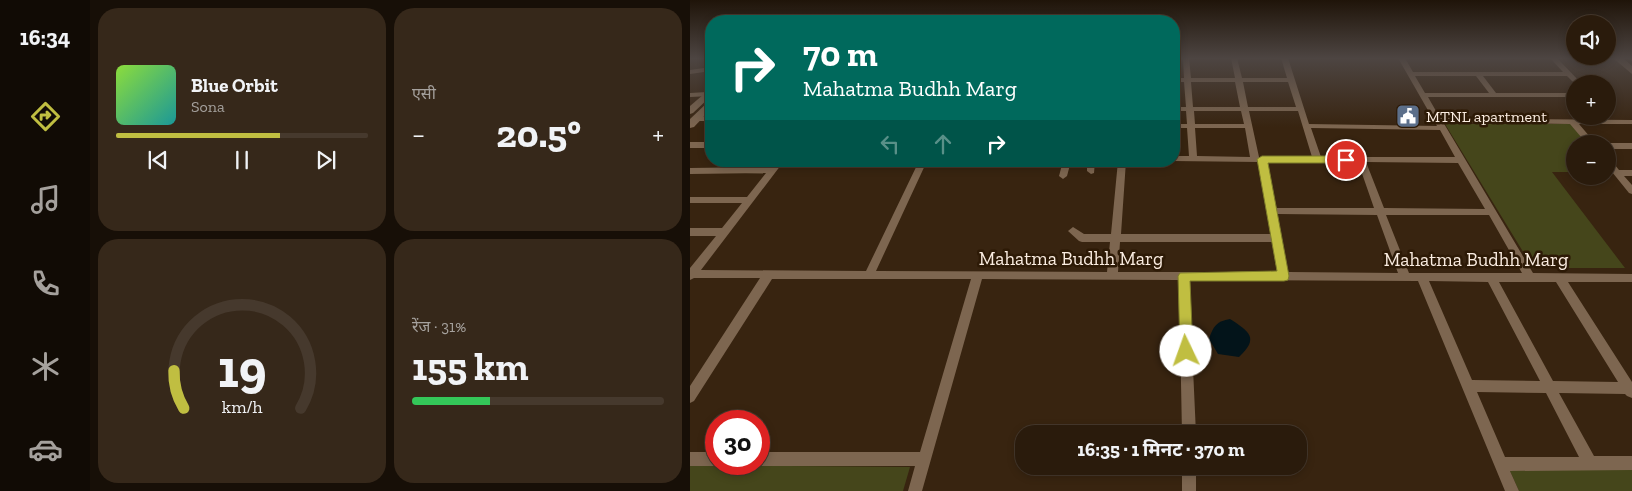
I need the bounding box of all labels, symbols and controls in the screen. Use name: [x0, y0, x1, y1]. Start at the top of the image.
map controls: [1566, 15, 1616, 185]
button: sound: [1566, 15, 1616, 65]
text: 16:34: [20, 24, 70, 51]
text: 70 m: [803, 33, 878, 75]
icon: right: [720, 35, 785, 100]
text: Blue Orbit: [191, 74, 278, 97]
text: Mahatma Budhh Marg: [803, 75, 1017, 102]
button: +: [1566, 75, 1616, 125]
text: एसी: [412, 84, 436, 103]
text: Sona: [191, 97, 225, 116]
icon: directions: [28, 99, 63, 134]
public building icon: MTNL apartment: [1395, 103, 1421, 129]
place label: MTNL apartment: [1426, 107, 1547, 126]
text: 20.5°: [496, 111, 581, 157]
text: −: [412, 118, 425, 151]
text: +: [652, 118, 664, 151]
icon: left: [876, 130, 904, 158]
icon: ahead: [929, 130, 957, 158]
icon: right: [982, 130, 1010, 158]
button: −: [1566, 135, 1616, 185]
pin: [1325, 139, 1367, 181]
icon: previous: [144, 146, 172, 174]
icon: pause: [228, 146, 256, 174]
icon: next: [312, 146, 340, 174]
icon: arrive: [1332, 146, 1360, 174]
icon: music: [28, 182, 63, 217]
street label: Mahatma Budhh Marg: [979, 247, 1164, 270]
street label: Mahatma Budhh Marg: [1384, 248, 1569, 271]
icon: phone: [28, 266, 63, 301]
text: रेंज · 31%: [412, 317, 466, 336]
position arrow: [1159, 324, 1211, 376]
text: 19: [218, 338, 266, 400]
text: 155 km: [412, 344, 528, 390]
icon: climate: [28, 349, 63, 384]
text: km/h: [222, 396, 262, 418]
speed limit sign: 30: [705, 410, 770, 475]
icon: car: [28, 432, 63, 467]
text: 16:35 · 1 मिनट · 370 m: [1077, 438, 1245, 461]

